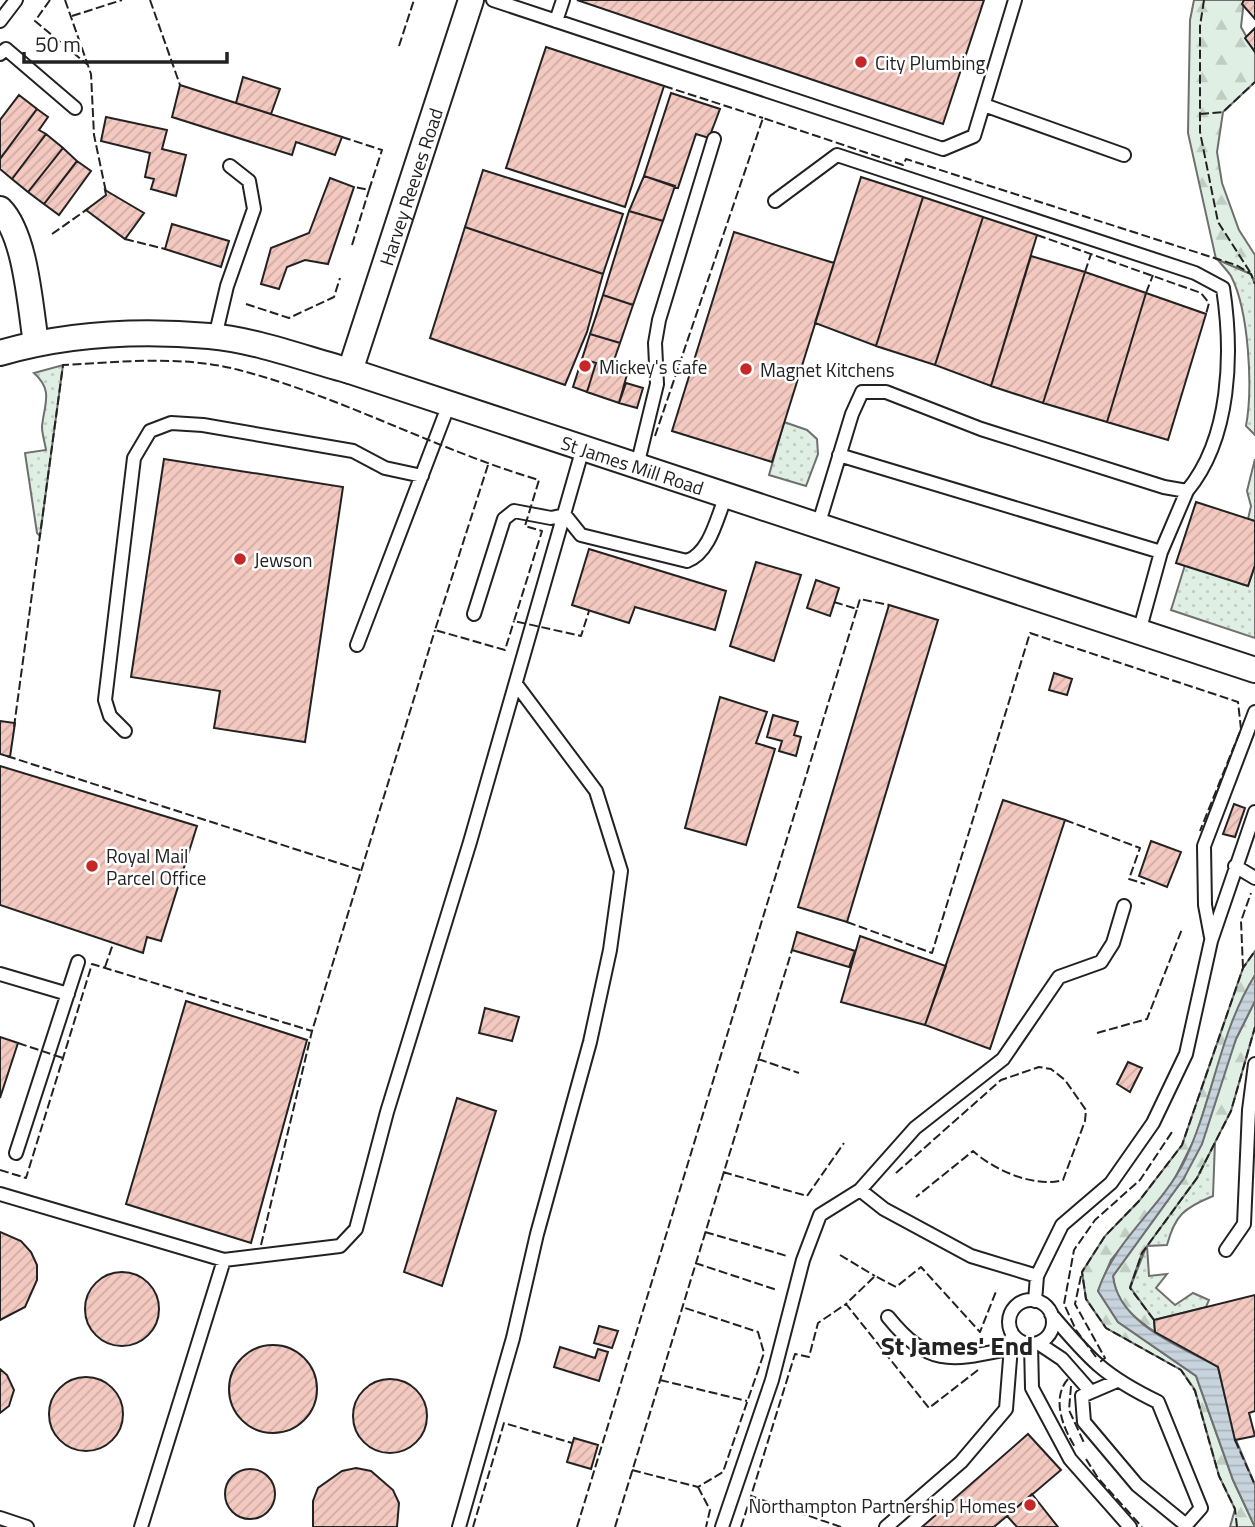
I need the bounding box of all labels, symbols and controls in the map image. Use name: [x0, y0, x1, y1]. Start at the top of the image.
scale bar: [24, 21, 228, 65]
text: 50 m: [35, 28, 81, 60]
place label: City Plumbing: [875, 48, 986, 77]
marker: City Plumbing: [853, 54, 869, 70]
street label: Harvey Reeves Road: [371, 104, 449, 269]
place label: Mickey's Cafe: [599, 352, 707, 381]
place label: Magnet Kitchens: [760, 355, 895, 384]
marker: Mickey's Cafe: [577, 358, 593, 374]
marker: Magnet Kitchens: [738, 361, 754, 377]
street label: St James Mill Road: [557, 427, 708, 501]
place label: Jewson: [254, 545, 312, 574]
marker: Jewson: [232, 551, 248, 567]
place label: Royal Mail Parcel Office: [106, 841, 206, 892]
marker: Royal Mail Parcel Office: [84, 858, 100, 874]
district label: St James' End: [881, 1326, 1033, 1365]
place label: Northampton Partnership Homes: [749, 1491, 1016, 1520]
marker: Northampton Partnership Homes: [1022, 1497, 1038, 1513]

